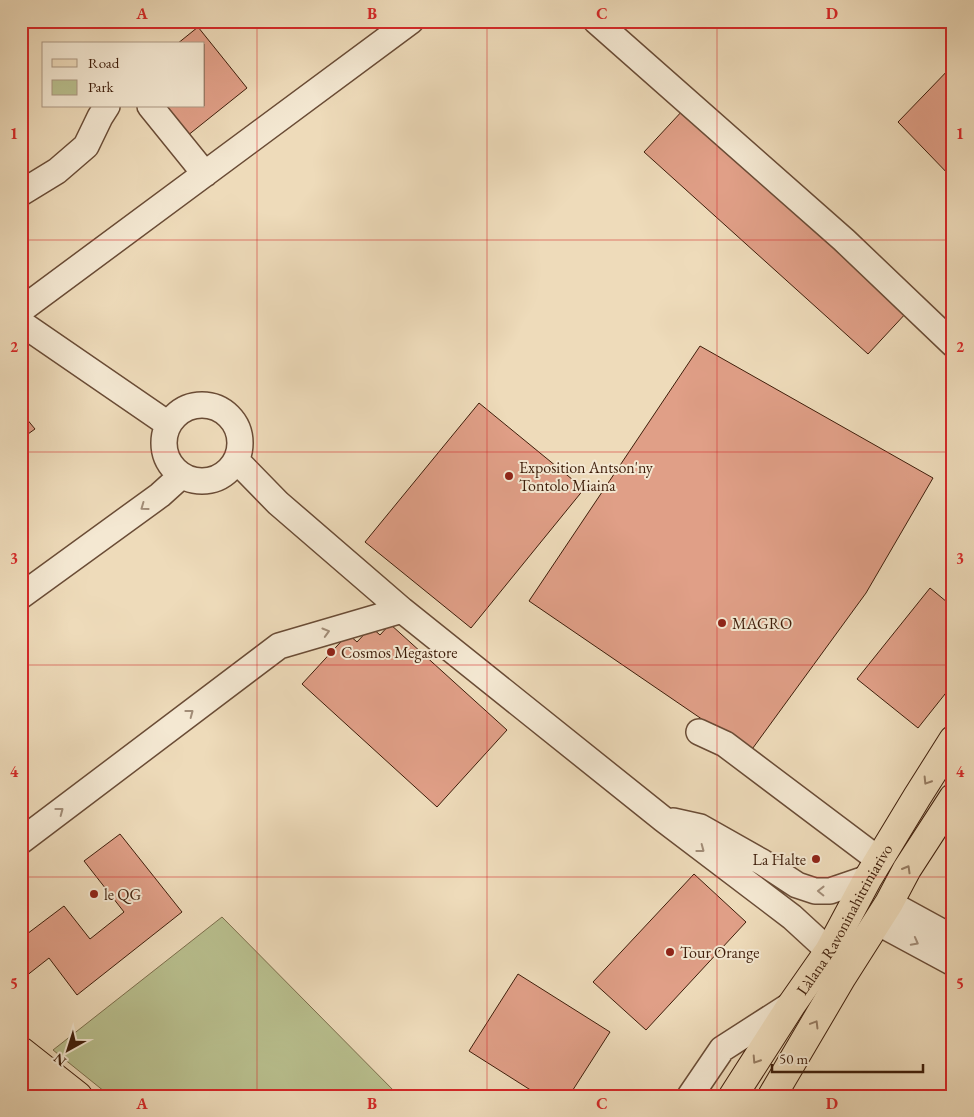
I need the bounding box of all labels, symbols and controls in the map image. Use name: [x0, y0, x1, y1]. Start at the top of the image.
text: A: [135, 3, 148, 24]
text: B: [367, 3, 377, 24]
text: C: [596, 3, 608, 24]
text: D: [826, 3, 838, 24]
legend: [42, 42, 205, 108]
text: Road: [88, 53, 120, 72]
text: Park: [88, 77, 115, 96]
text: 1: [10, 123, 18, 144]
text: 1: [956, 123, 964, 144]
text: 2: [10, 336, 19, 357]
text: 2: [956, 336, 965, 357]
place label: Exposition Antson'ny Tontolo Miaina: [519, 457, 654, 496]
marker: Exposition Antson'ny Tontolo Miaina: [503, 470, 515, 482]
one-way arrow: [140, 501, 150, 510]
text: 3: [10, 548, 18, 569]
text: 3: [956, 548, 964, 569]
place label: MAGRO: [732, 613, 792, 634]
marker: MAGRO: [716, 617, 728, 629]
one-way arrow: [321, 628, 330, 638]
place label: Cosmos Megastore: [341, 642, 458, 663]
marker: Cosmos Megastore: [325, 646, 337, 658]
one-way arrow: [184, 711, 193, 719]
text: 4: [10, 761, 19, 782]
text: 4: [956, 761, 965, 782]
one-way arrow: [923, 776, 933, 785]
one-way arrow: [54, 808, 64, 817]
street label: Làlana Ravoninahitriniarivo: [792, 840, 897, 999]
one-way arrow: [695, 843, 705, 852]
place label: La Halte: [753, 849, 806, 870]
marker: La Halte: [810, 853, 822, 865]
one-way arrow: [901, 866, 911, 875]
place label: le QG: [104, 884, 141, 905]
one-way arrow: [817, 885, 825, 896]
marker: le QG: [88, 888, 100, 900]
one-way arrow: [910, 936, 919, 946]
place label: Tour Orange: [680, 942, 760, 963]
marker: Tour Orange: [664, 946, 676, 958]
text: 5: [10, 973, 18, 994]
text: 5: [956, 973, 964, 994]
one-way arrow: [808, 1020, 818, 1029]
north arrow: [42, 1024, 92, 1074]
scale bar: [772, 1042, 923, 1074]
text: N: [49, 1049, 70, 1071]
text: 50 m: [779, 1049, 808, 1068]
one-way arrow: [752, 1054, 762, 1063]
text: A: [135, 1093, 148, 1114]
text: B: [367, 1093, 377, 1114]
text: C: [596, 1093, 608, 1114]
text: D: [826, 1093, 838, 1114]

